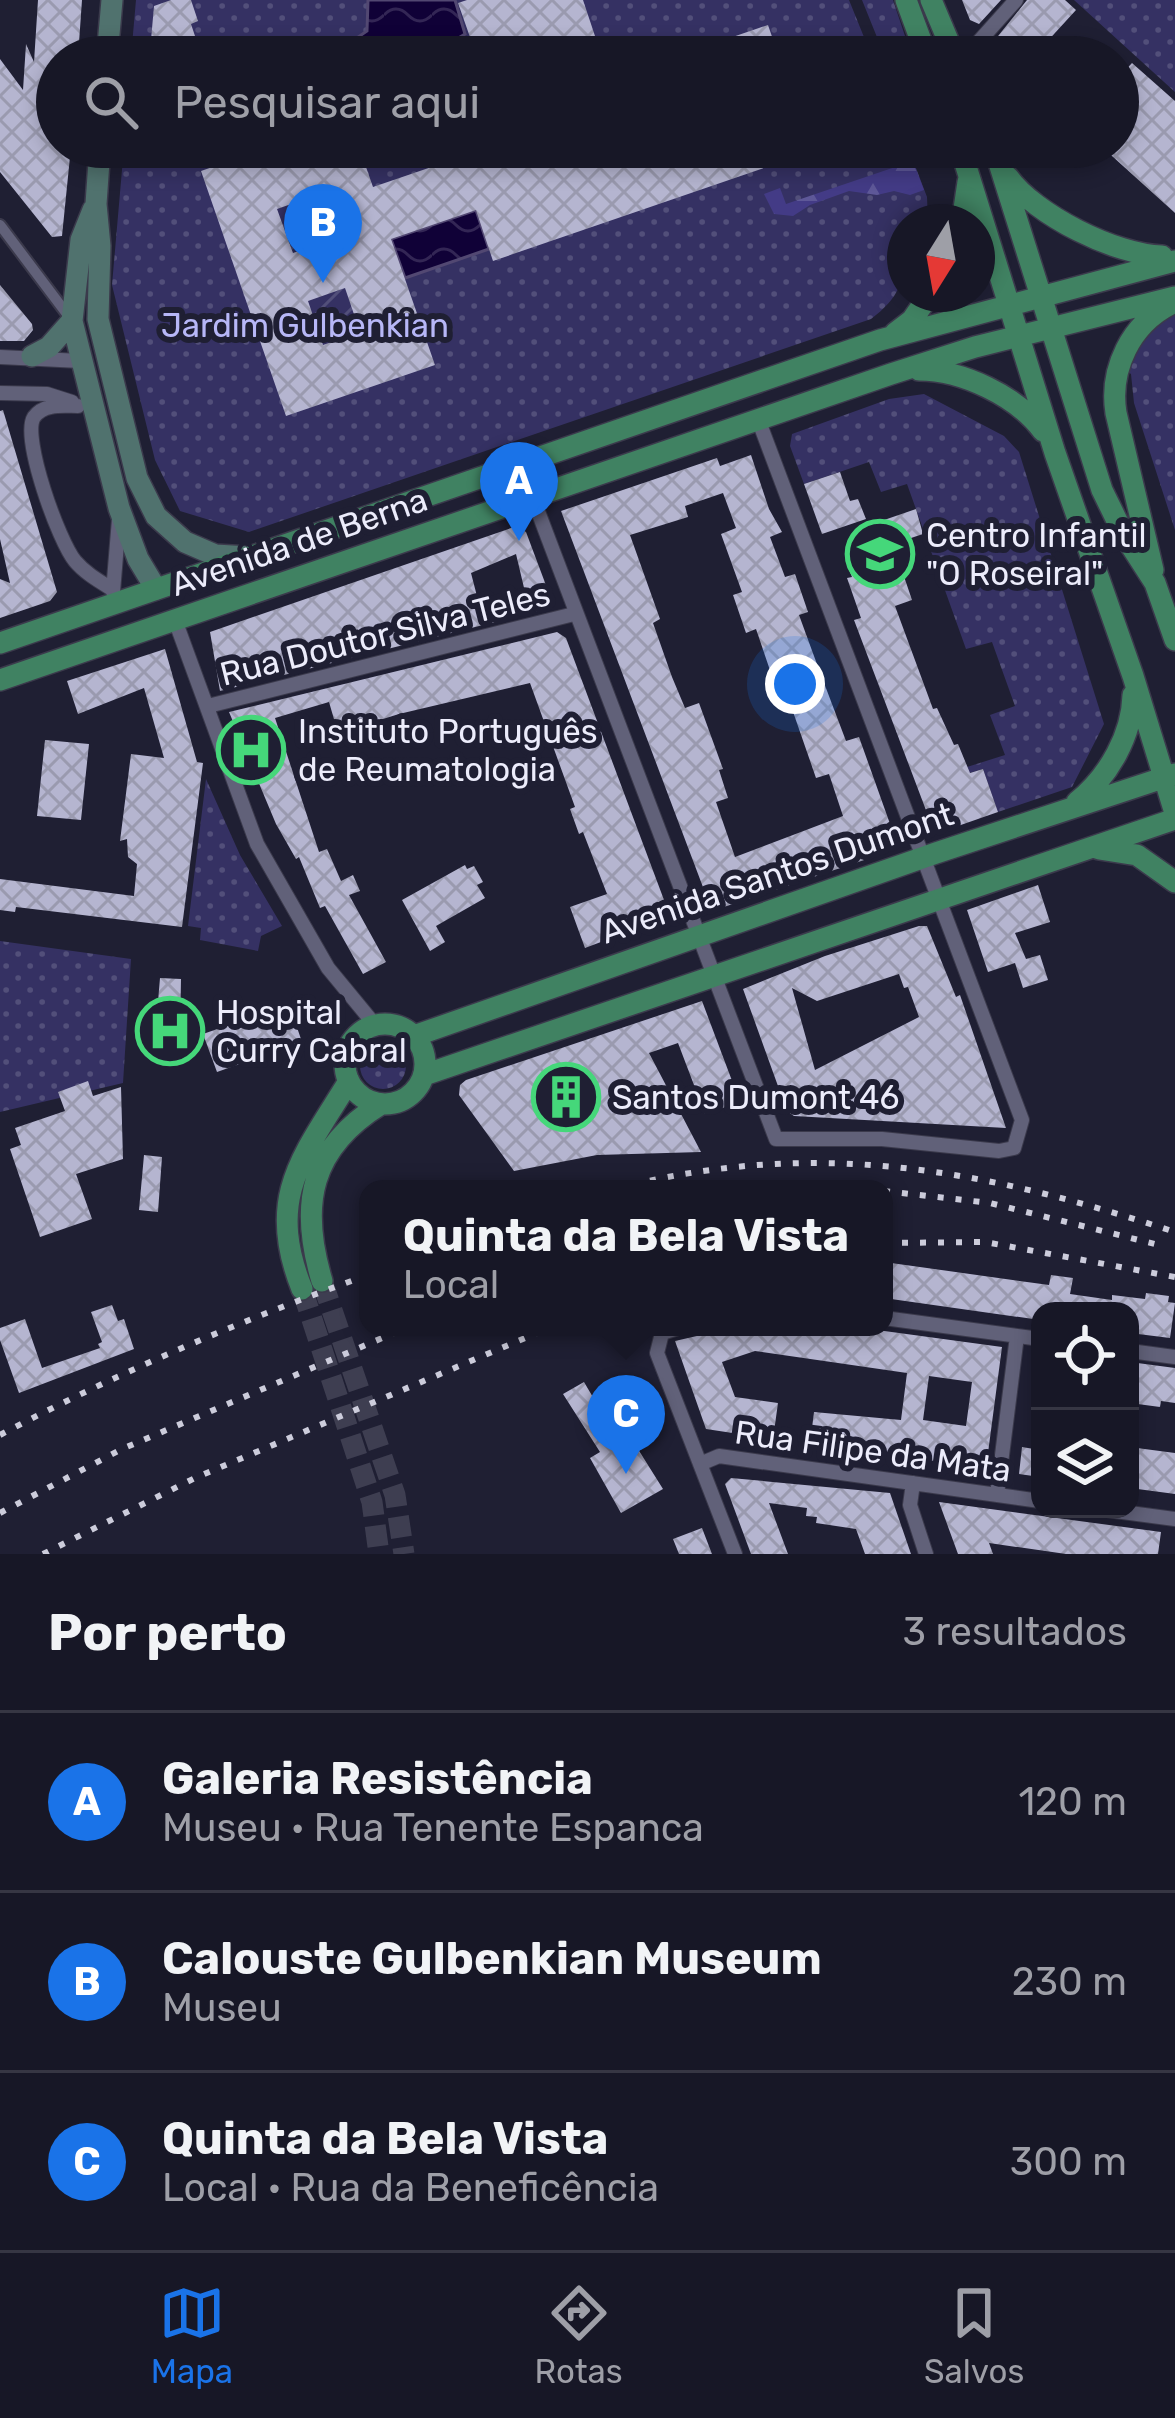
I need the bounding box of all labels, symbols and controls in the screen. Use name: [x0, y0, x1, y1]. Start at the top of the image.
search box: [36, 36, 1139, 168]
icon: search: [78, 69, 144, 135]
text: Pesquisar aqui: [174, 76, 480, 129]
pin: B: [284, 184, 362, 283]
north arrow: [887, 204, 995, 312]
park label: Jardim Gulbenkian: [161, 306, 449, 345]
pin: A: [480, 442, 558, 541]
street label: Avenida de Berna: [166, 480, 432, 604]
place label: Centro Infantil "O Roseiral": [926, 516, 1146, 593]
school or university icon: Centro Infantil "O Roseiral": [845, 519, 915, 589]
street label: Rua Doutor Silva Teles: [216, 574, 554, 694]
your location: [765, 654, 825, 714]
place label: Instituto Português de Reumatologia: [298, 712, 598, 789]
hospital icon: Instituto Português de Reumatologia: [216, 715, 286, 785]
street label: Avenida Santos Dumont: [596, 794, 958, 952]
place label: Hospital Curry Cabral: [216, 993, 407, 1070]
hospital icon: Hospital Curry Cabral: [135, 996, 205, 1066]
building icon: Santos Dumont 46: [531, 1062, 601, 1132]
place label: Santos Dumont 46: [612, 1078, 899, 1117]
popup: [359, 1180, 893, 1336]
text: Quinta da Bela Vista: [403, 1209, 849, 1262]
text: Local: [403, 1262, 499, 1308]
map controls: [1031, 1302, 1139, 1518]
button: locate: [1031, 1302, 1139, 1410]
pin: C: [587, 1375, 665, 1474]
button: layers: [1031, 1410, 1139, 1518]
street label: Rua Filipe da Mata: [732, 1412, 1014, 1490]
text: Por perto: [48, 1602, 287, 1663]
text: 3 resultados: [903, 1609, 1127, 1655]
text: Galeria Resistência: [162, 1752, 593, 1805]
text: A: [73, 1779, 101, 1825]
text: 120 m: [1018, 1779, 1127, 1825]
text: Museu · Rua Tenente Espanca: [162, 1805, 704, 1851]
text: Calouste Gulbenkian Museum: [162, 1932, 822, 1985]
text: B: [73, 1959, 101, 2005]
text: 230 m: [1012, 1959, 1127, 2005]
text: Museu: [162, 1985, 282, 2031]
text: Quinta da Bela Vista: [162, 2112, 608, 2165]
text: C: [73, 2139, 101, 2185]
text: 300 m: [1010, 2139, 1127, 2185]
text: Local · Rua da Beneficência: [162, 2165, 659, 2211]
tab: Mapa: [151, 2280, 233, 2391]
tab: Rotas: [534, 2280, 623, 2391]
tab: Salvos: [924, 2280, 1024, 2391]

